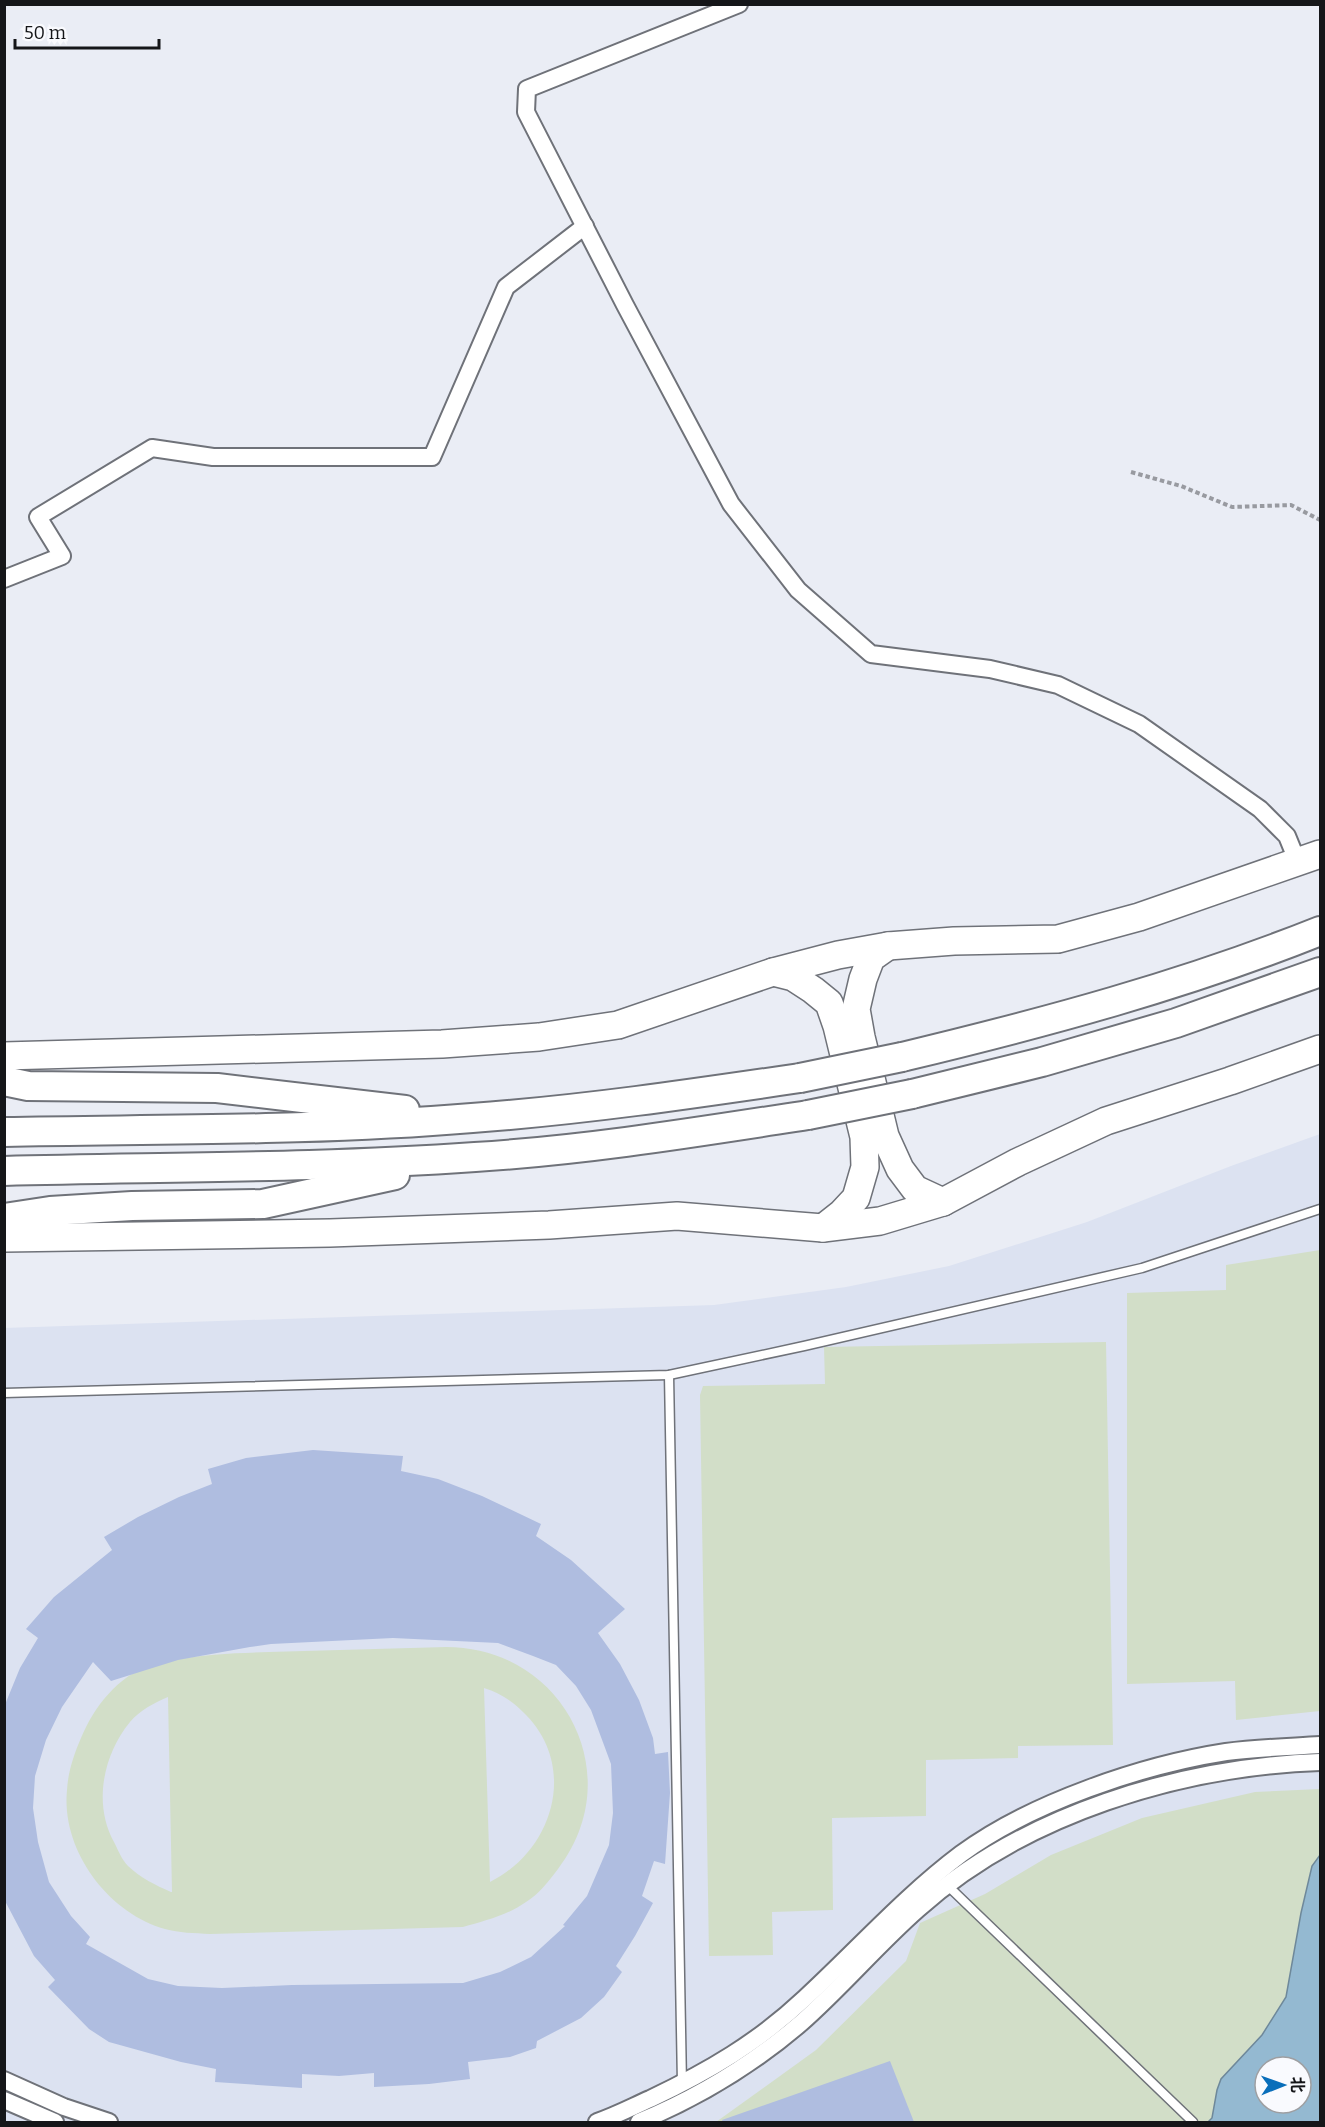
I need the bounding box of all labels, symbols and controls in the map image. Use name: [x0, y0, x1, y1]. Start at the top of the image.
scale bar: [15, 12, 159, 50]
text: 50 m: [24, 22, 66, 44]
north arrow: [1253, 2055, 1313, 2115]
text: 北: [1288, 2077, 1307, 2093]

